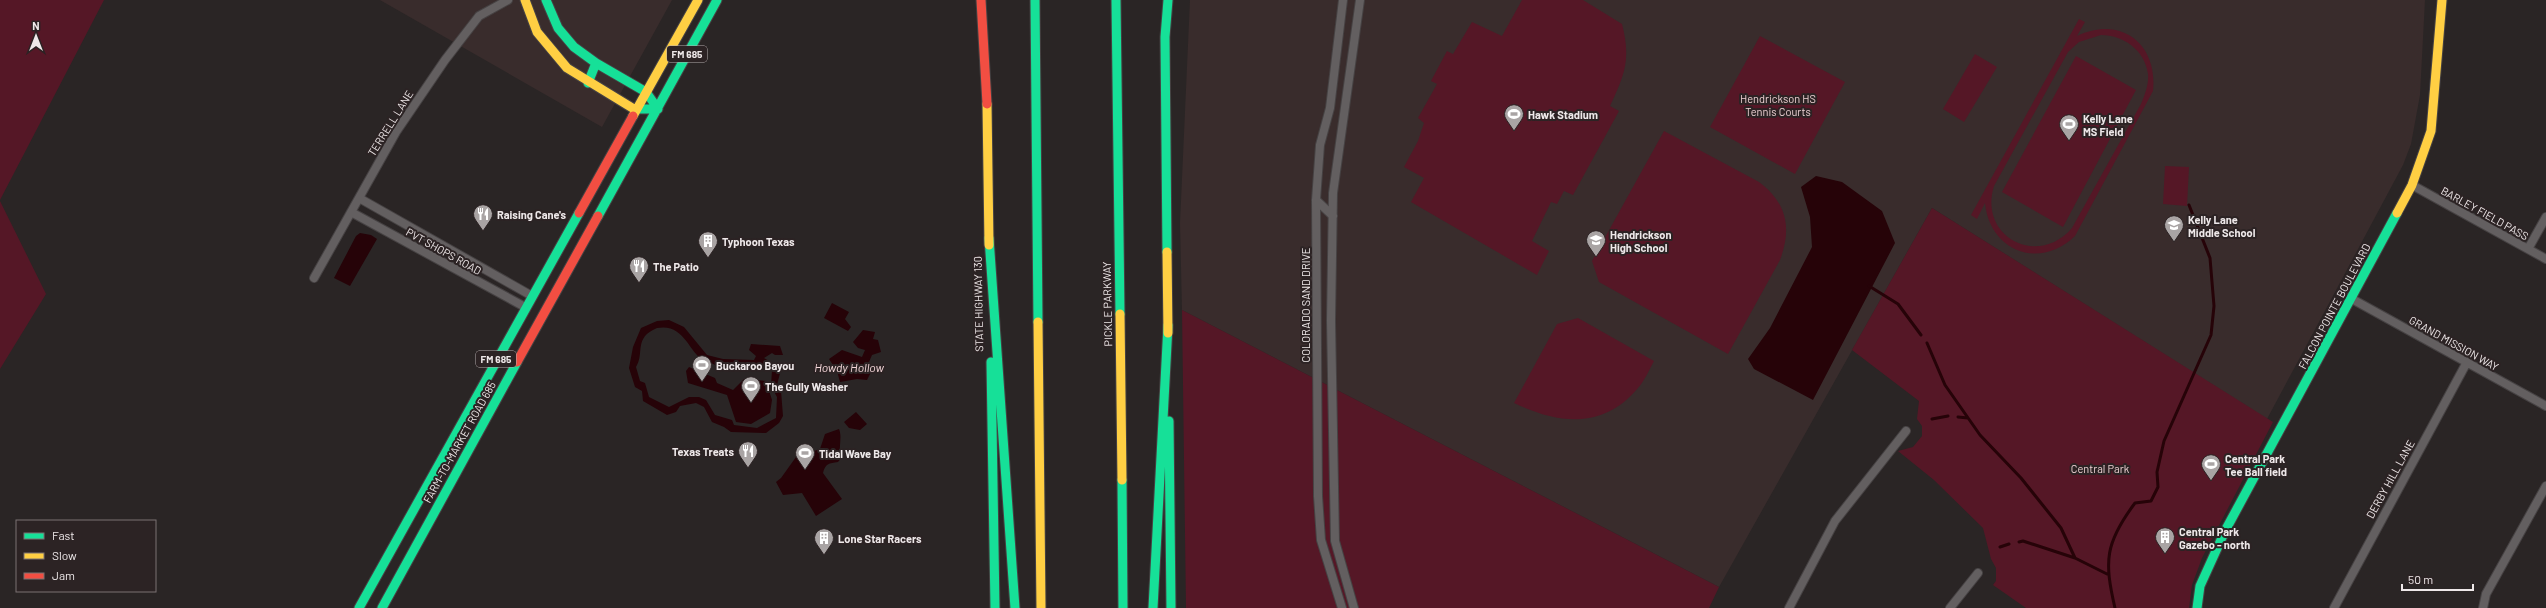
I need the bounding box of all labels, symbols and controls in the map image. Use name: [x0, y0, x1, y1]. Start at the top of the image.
north arrow: [16, 16, 56, 56]
text: N: [32, 19, 40, 32]
road number: FM 685: [667, 46, 707, 62]
street label: TERRELL LANE: [365, 87, 416, 158]
park label: Hendrickson HS Tennis Courts: [1740, 92, 1816, 118]
sports icon: Hawk Stadium: [1503, 103, 1525, 131]
place label: Hawk Stadium: [1528, 108, 1598, 121]
place label: Kelly Lane MS Field: [2083, 112, 2133, 138]
sports icon: Kelly Lane MS Field: [2058, 113, 2080, 141]
street label: BARLEY FIELD PASS: [2439, 184, 2531, 242]
restaurant icon: Raising Cane's: [472, 203, 494, 231]
place label: Raising Cane's: [497, 208, 567, 221]
place label: Kelly Lane Middle School: [2188, 213, 2256, 239]
school or university icon: Kelly Lane Middle School: [2163, 214, 2185, 242]
street label: PVT SHOPS ROAD: [404, 225, 484, 277]
place label: Hendrickson High School: [1610, 228, 1671, 254]
school or university icon: Hendrickson High School: [1585, 229, 1607, 257]
building icon: Typhoon Texas: [697, 230, 719, 258]
place label: Typhoon Texas: [722, 235, 795, 248]
street label: FALCON POINTE BOULEVARD: [2295, 241, 2373, 371]
street label: COLORADO SAND DRIVE: [1299, 247, 1312, 362]
restaurant icon: The Patio: [628, 255, 650, 283]
street label: STATE HIGHWAY 130: [971, 256, 985, 352]
place label: The Patio: [653, 260, 699, 273]
street label: PICKLE PARKWAY: [1100, 261, 1114, 347]
street label: GRAND MISSION WAY: [2407, 313, 2501, 373]
road number: FM 685: [476, 351, 516, 367]
sports icon: Buckaroo Bayou: [691, 354, 713, 382]
place label: Buckaroo Bayou: [716, 359, 794, 372]
water label: Howdy Hollow: [814, 360, 884, 374]
sports icon: The Gully Washer: [740, 375, 762, 403]
street label: FARM-TO-MARKET ROAD 685: [420, 379, 498, 505]
place label: The Gully Washer: [765, 380, 849, 393]
street label: DERBY HILL LANE: [2363, 437, 2417, 520]
restaurant icon: Texas Treats: [737, 440, 759, 468]
sports icon: Tidal Wave Bay: [794, 442, 816, 470]
place label: Texas Treats: [672, 445, 734, 458]
place label: Tidal Wave Bay: [819, 447, 892, 460]
place label: Central Park Tee Ball field: [2225, 452, 2287, 478]
sports icon: Central Park Tee Ball field: [2200, 453, 2222, 481]
park label: Central Park: [2071, 462, 2130, 475]
legend: [16, 520, 156, 592]
place label: Central Park Gazebo - north: [2179, 525, 2250, 551]
building icon: Central Park Gazebo - north: [2154, 526, 2176, 554]
building icon: Lone Star Racers: [813, 527, 835, 555]
text: Fast: [52, 528, 75, 542]
place label: Lone Star Racers: [838, 532, 922, 545]
text: Slow: [52, 548, 77, 562]
scale bar: [2402, 566, 2473, 592]
text: Jam: [52, 568, 75, 582]
text: 50 m: [2408, 572, 2433, 586]

